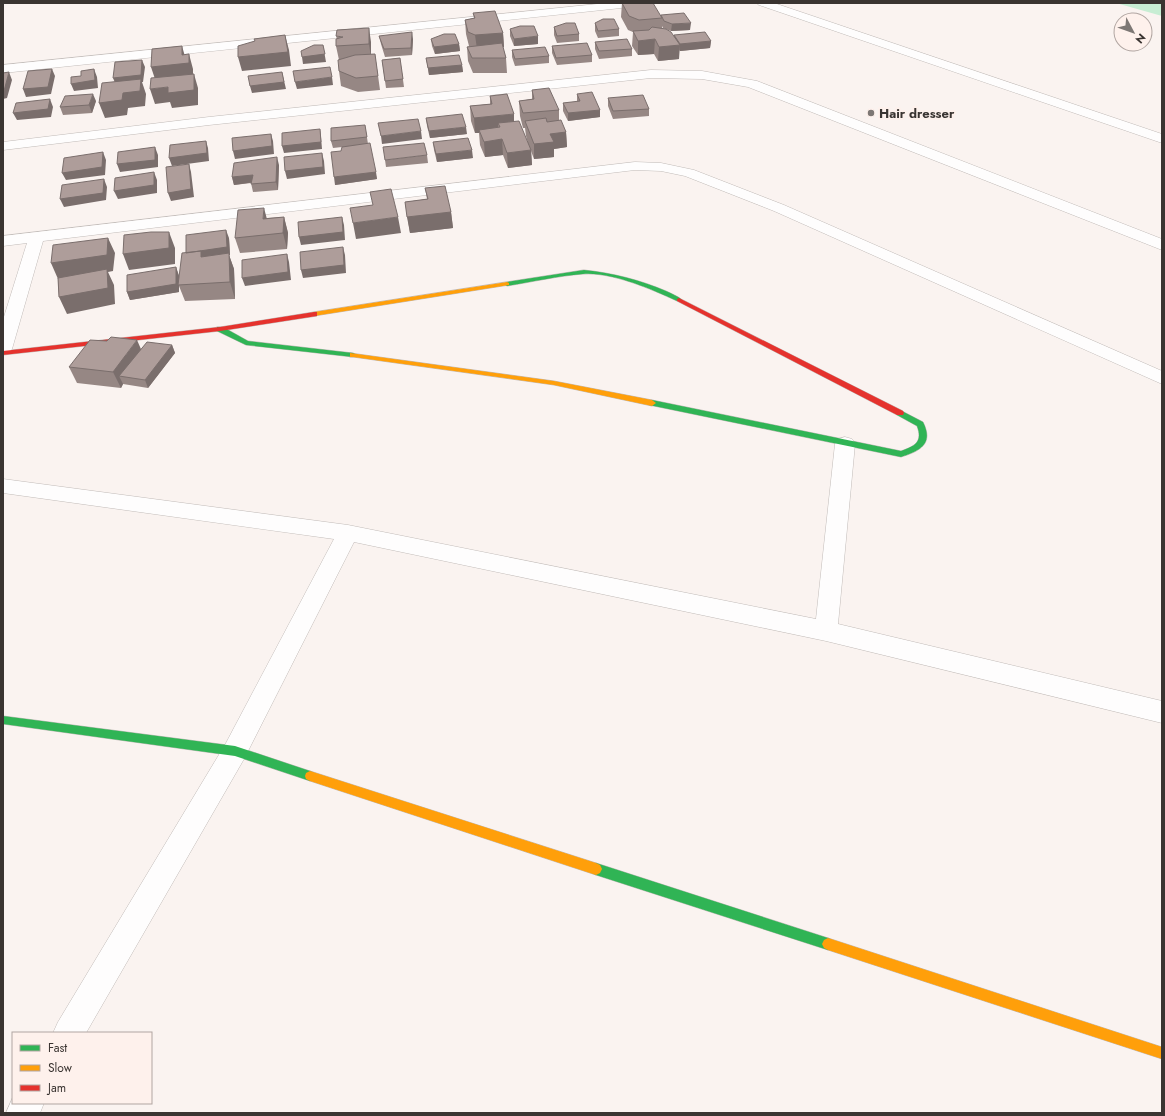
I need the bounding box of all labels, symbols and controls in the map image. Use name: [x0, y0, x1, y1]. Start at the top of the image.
north arrow: [1113, 12, 1153, 52]
text: N: [1132, 30, 1149, 47]
place label: Hair dresser: [879, 104, 955, 123]
marker: Hair dresser: [866, 108, 876, 118]
legend: [12, 1032, 152, 1104]
text: Fast: [48, 1039, 67, 1057]
text: Slow: [48, 1059, 73, 1077]
text: Jam: [46, 1079, 66, 1097]

